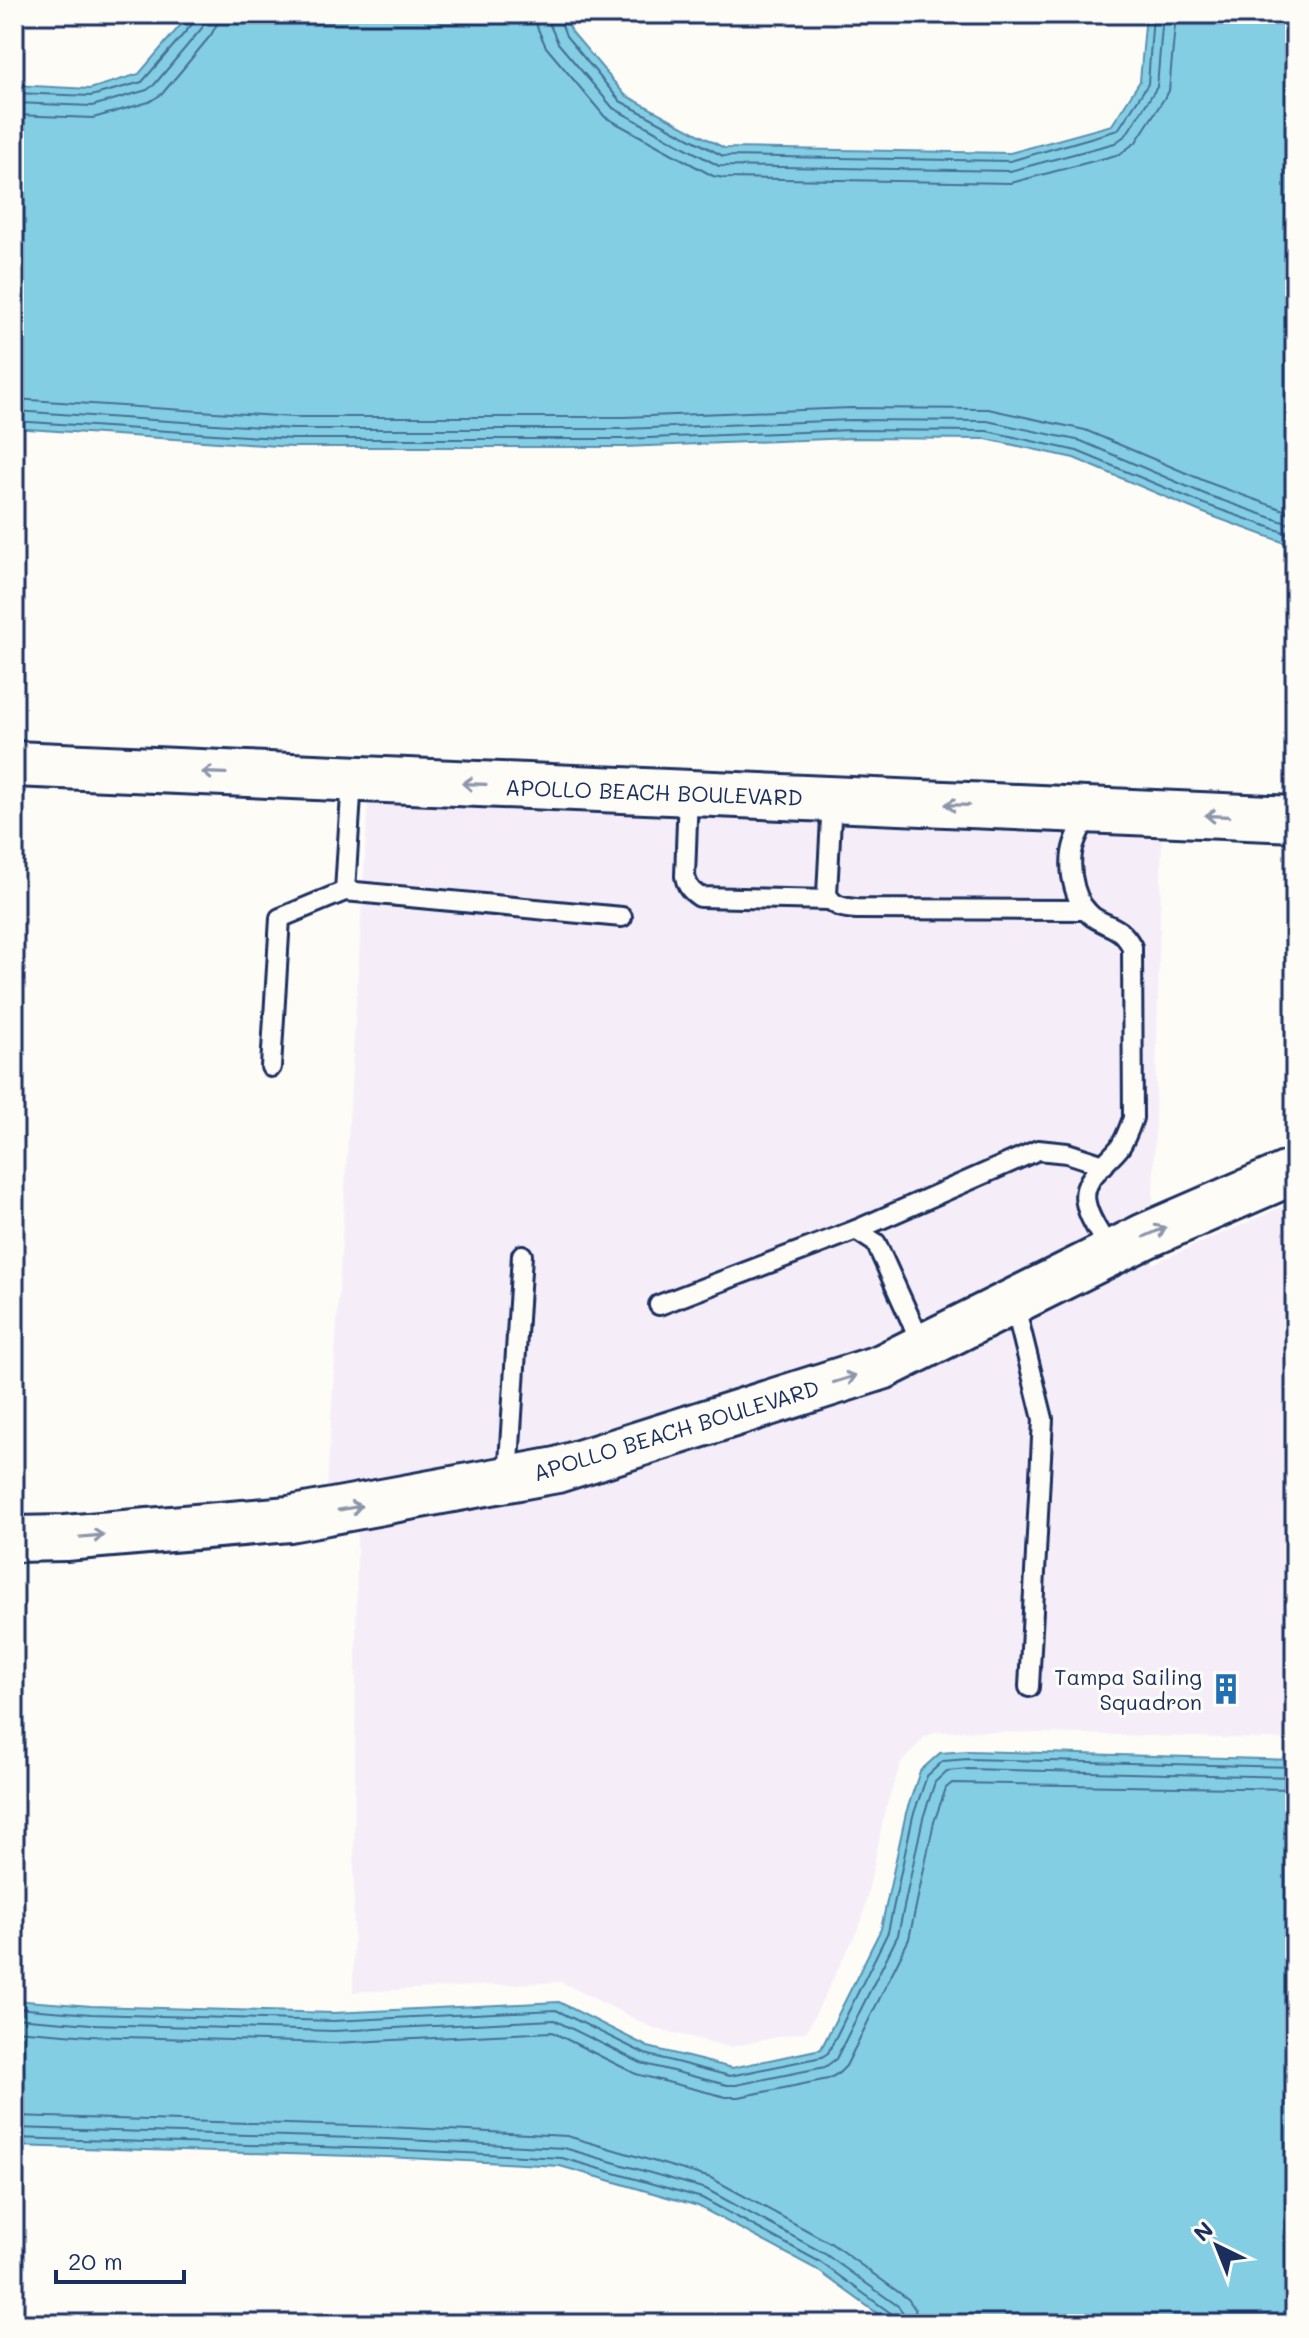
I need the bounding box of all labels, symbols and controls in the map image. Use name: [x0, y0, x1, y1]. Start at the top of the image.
one-way arrow: [201, 765, 228, 780]
street label: APOLLO BEACH BOULEVARD: [505, 772, 803, 812]
one-way arrow: [461, 777, 488, 792]
one-way arrow: [944, 797, 971, 812]
one-way arrow: [1204, 808, 1231, 823]
one-way arrow: [1143, 1224, 1167, 1239]
one-way arrow: [831, 1371, 857, 1386]
street label: APOLLO BEACH BOULEVARD: [529, 1373, 823, 1487]
one-way arrow: [337, 1499, 362, 1514]
one-way arrow: [78, 1528, 105, 1543]
place label: Tampa Sailing Squadron: [1054, 1662, 1202, 1716]
building icon: Tampa Sailing Squadron: [1209, 1672, 1243, 1706]
north arrow: [1177, 2206, 1257, 2286]
text: N: [1187, 2215, 1219, 2247]
scale bar: [56, 2234, 184, 2284]
text: 20 m: [68, 2245, 123, 2276]

